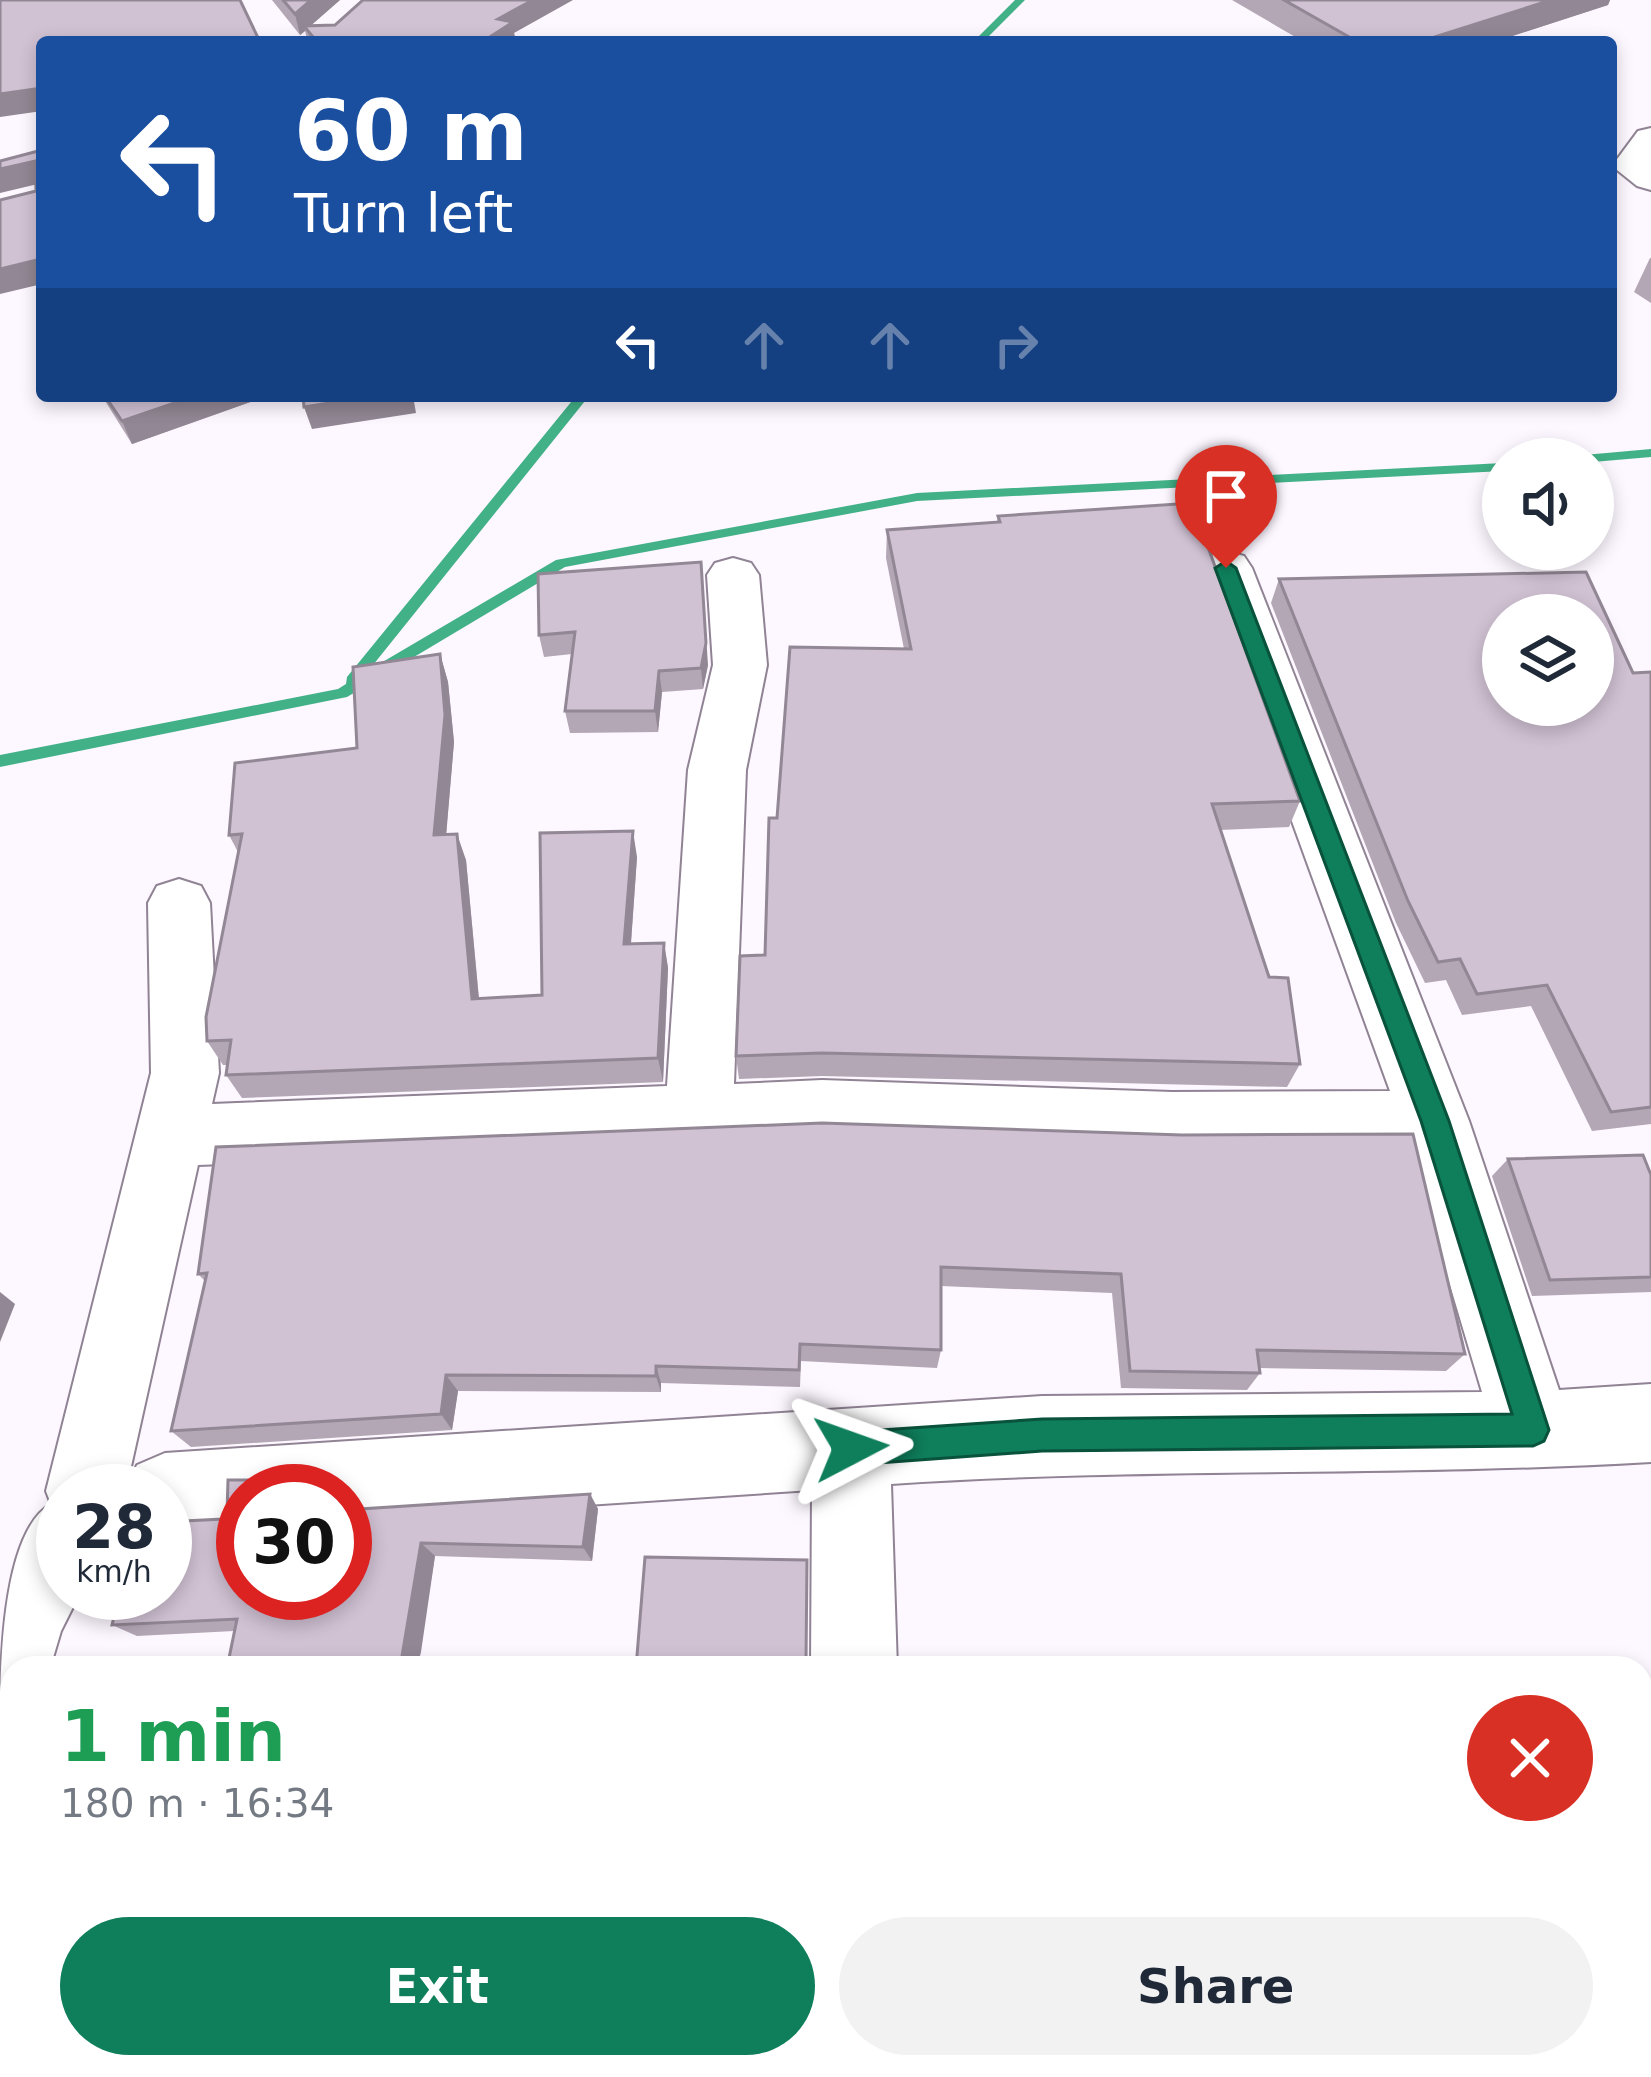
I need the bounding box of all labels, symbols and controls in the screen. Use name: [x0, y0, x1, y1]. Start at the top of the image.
text: 60 m: [294, 82, 528, 180]
icon: left: [96, 84, 252, 240]
text: Turn left: [294, 182, 513, 245]
icon: left: [605, 312, 671, 378]
icon: ahead: [731, 312, 797, 378]
icon: ahead: [857, 312, 923, 378]
icon: right: [983, 312, 1049, 378]
map controls: [1482, 438, 1614, 726]
button: sound: [1482, 438, 1614, 570]
pin: [1175, 445, 1277, 568]
icon: arrive: [1193, 463, 1259, 529]
button: layers: [1482, 594, 1614, 726]
position arrow: [788, 1385, 914, 1511]
speed limit sign: 30: [216, 1464, 372, 1620]
text: 28: [72, 1492, 156, 1562]
text: km/h: [76, 1554, 152, 1589]
text: 1 min: [60, 1694, 286, 1778]
button: close: [1467, 1695, 1593, 1821]
text: 180 m · 16:34: [60, 1781, 334, 1826]
button: Exit: [60, 1917, 815, 2055]
button: Share: [839, 1917, 1593, 2055]

